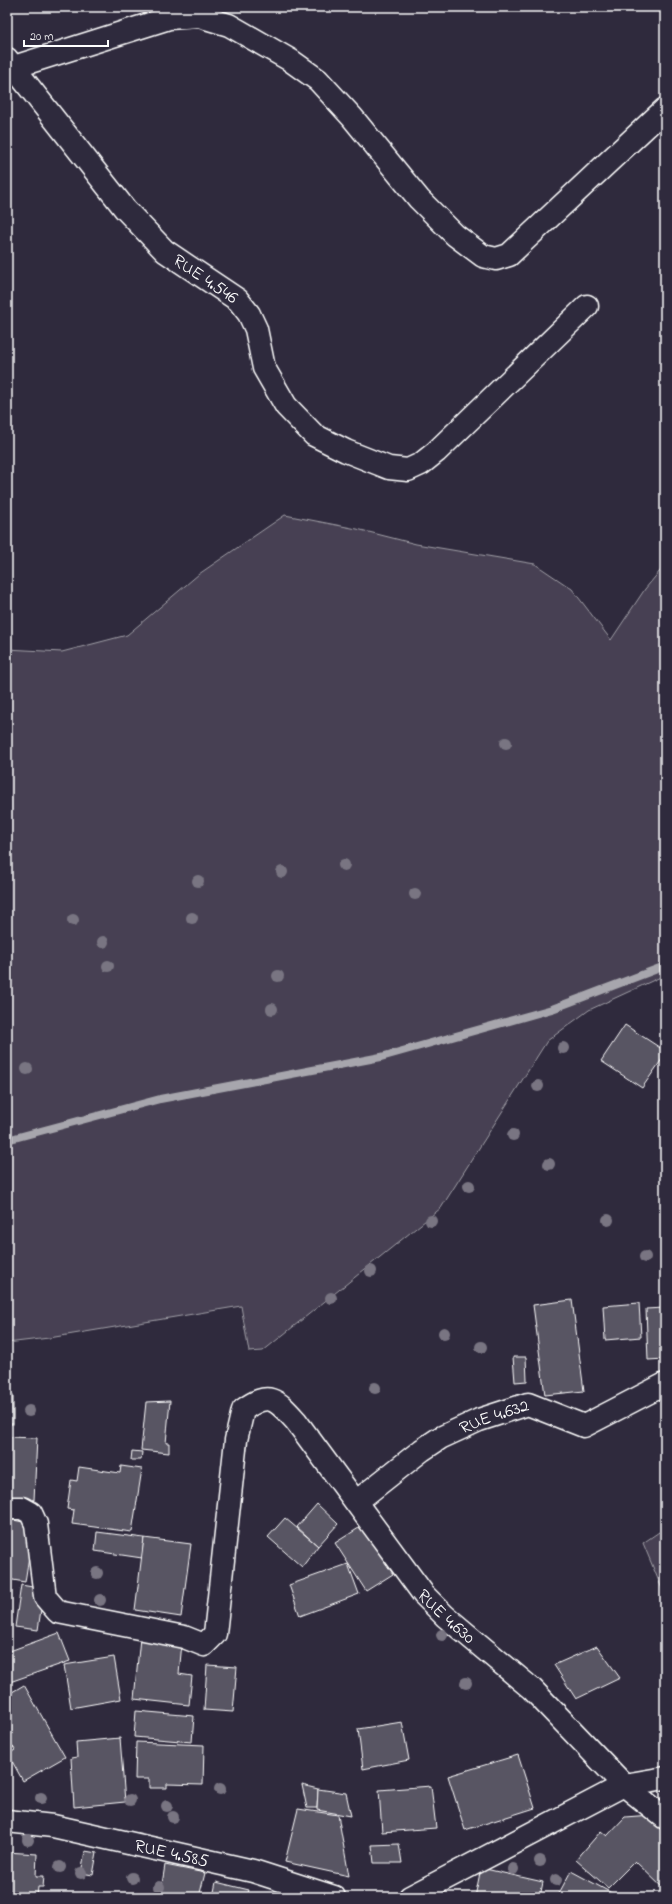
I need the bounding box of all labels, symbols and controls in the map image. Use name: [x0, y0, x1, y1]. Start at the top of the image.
scale bar: [24, 22, 108, 48]
text: 20 m: [30, 28, 53, 46]
street label: RUE 4.546: [167, 249, 243, 311]
street label: RUE 4.632: [456, 1394, 533, 1442]
street label: RUE 4.630: [410, 1584, 480, 1651]
street label: RUE 4.585: [132, 1834, 211, 1876]

